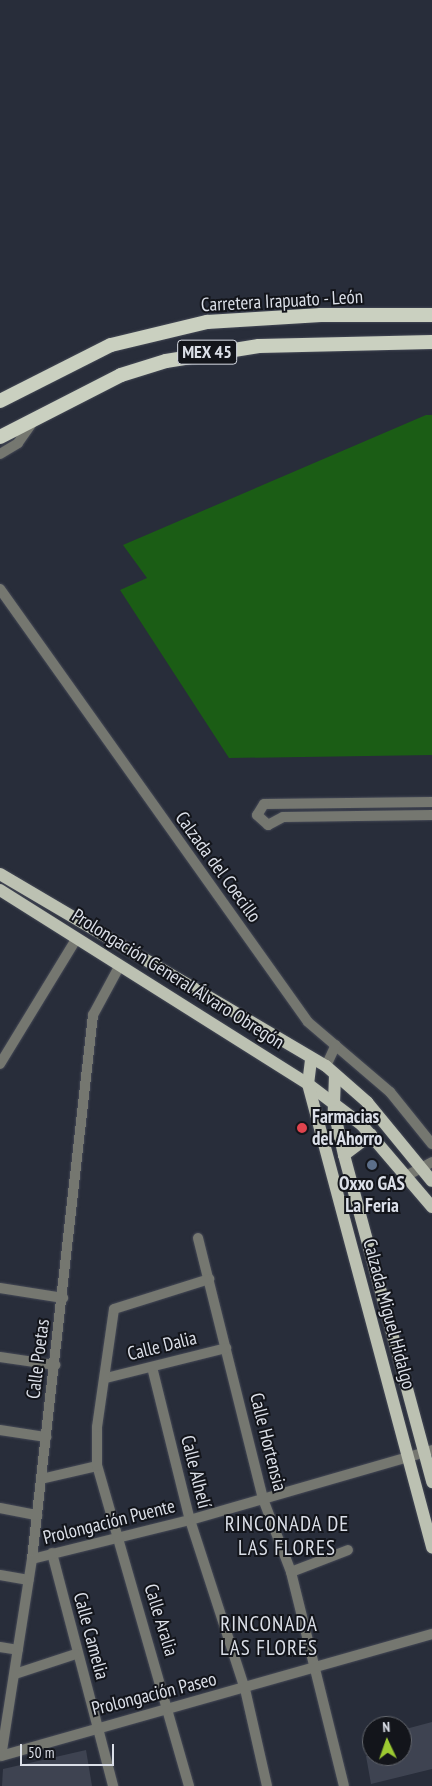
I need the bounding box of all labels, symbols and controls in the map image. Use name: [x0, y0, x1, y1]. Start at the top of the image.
street label: Carretera Irapuato - León: [200, 285, 364, 317]
road number: MEX 45: [176, 337, 238, 368]
street label: Calzada del Coecillo: [170, 807, 266, 927]
street label: Prolongación General Álvaro Obregón: [67, 904, 289, 1054]
place label: Farmacias del Ahorro: [312, 1106, 383, 1150]
marker: Farmacias del Ahorro: [296, 1122, 308, 1134]
marker: Oxxo GAS La Feria: [366, 1159, 378, 1171]
place label: Oxxo GAS La Feria: [339, 1173, 405, 1217]
street label: Calzada Miguel Hidalgo: [358, 1236, 420, 1392]
street label: Calle Poetas: [22, 1318, 54, 1400]
street label: Calle Dalia: [125, 1326, 199, 1366]
street label: Calle Hortensia: [245, 1391, 291, 1493]
street label: Calle Alhelí: [176, 1433, 216, 1511]
street label: Prolongación Puente: [41, 1495, 177, 1549]
district label: RINCONADA DE LAS FLORES: [223, 1511, 351, 1561]
street label: Calle Aralia: [139, 1581, 183, 1659]
street label: Calle Camelia: [68, 1590, 114, 1682]
district label: RINCONADA LAS FLORES: [219, 1611, 319, 1661]
street label: Prolongación Paseo: [89, 1667, 219, 1721]
north arrow: [362, 1716, 412, 1766]
text: N: [382, 1718, 391, 1736]
scale bar: [22, 1734, 116, 1766]
text: 50 m: [28, 1743, 54, 1762]

